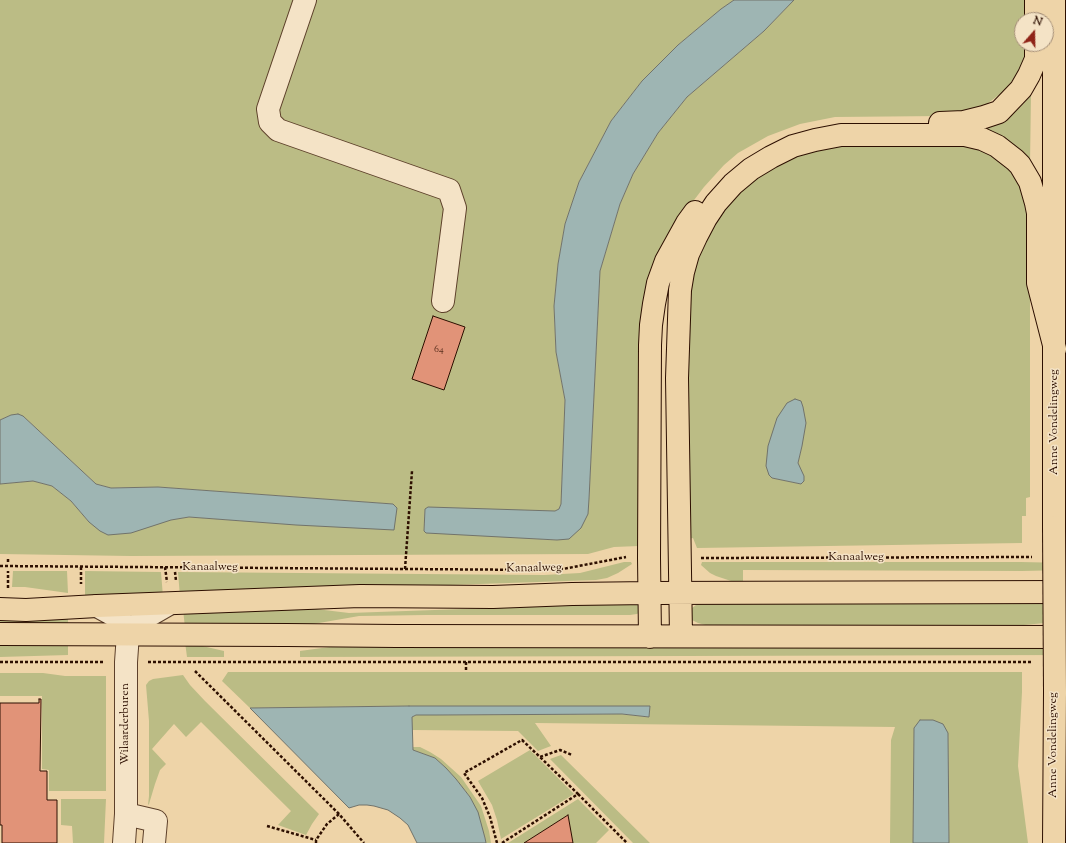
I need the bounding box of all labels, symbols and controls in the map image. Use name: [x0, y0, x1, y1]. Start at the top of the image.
north arrow: [1014, 12, 1054, 52]
text: N: [1031, 13, 1045, 31]
house number: 64: [434, 344, 444, 356]
street label: Anne Vondelingweg: [1048, 369, 1062, 475]
street label: Kanaalweg: [828, 551, 884, 565]
street label: Kanaalweg: [182, 561, 238, 575]
street label: Kanaalweg: [506, 561, 562, 577]
street label: Wilaarderburen: [119, 683, 133, 765]
street label: Anne Vondelingweg: [1047, 692, 1061, 798]

